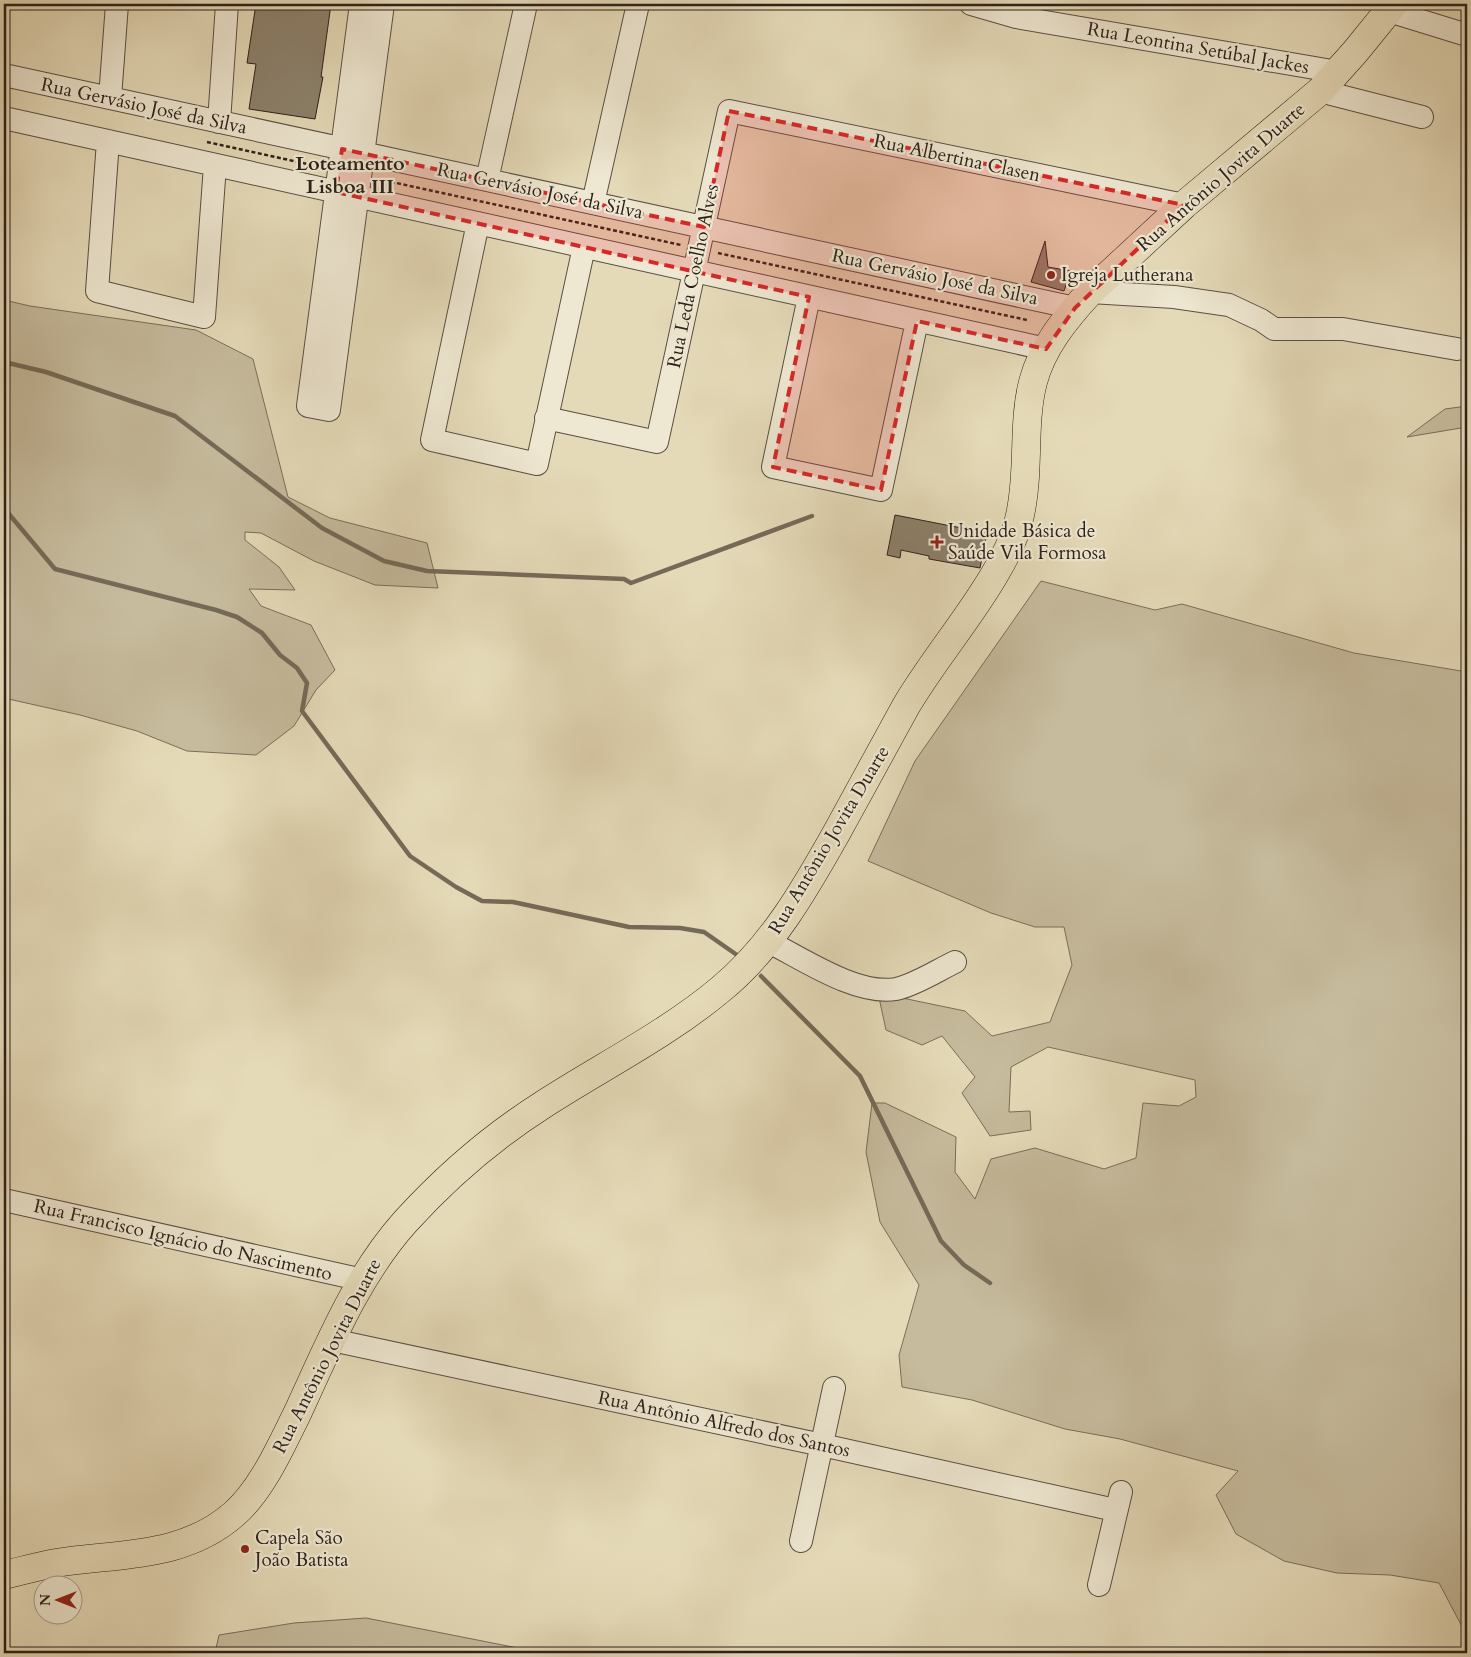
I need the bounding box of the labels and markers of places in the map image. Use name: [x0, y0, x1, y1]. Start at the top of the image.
place label: Igreja Lutherana: [1061, 262, 1194, 288]
marker: Igreja Lutherana: [1045, 269, 1057, 281]
place label: Unidade Básica de Saúde Vila Formosa: [948, 518, 1106, 566]
marker: Unidade Básica de Saúde Vila Formosa: [930, 535, 944, 549]
place label: Capela São João Batista: [252, 1525, 348, 1573]
marker: Capela São João Batista: [239, 1543, 251, 1555]

